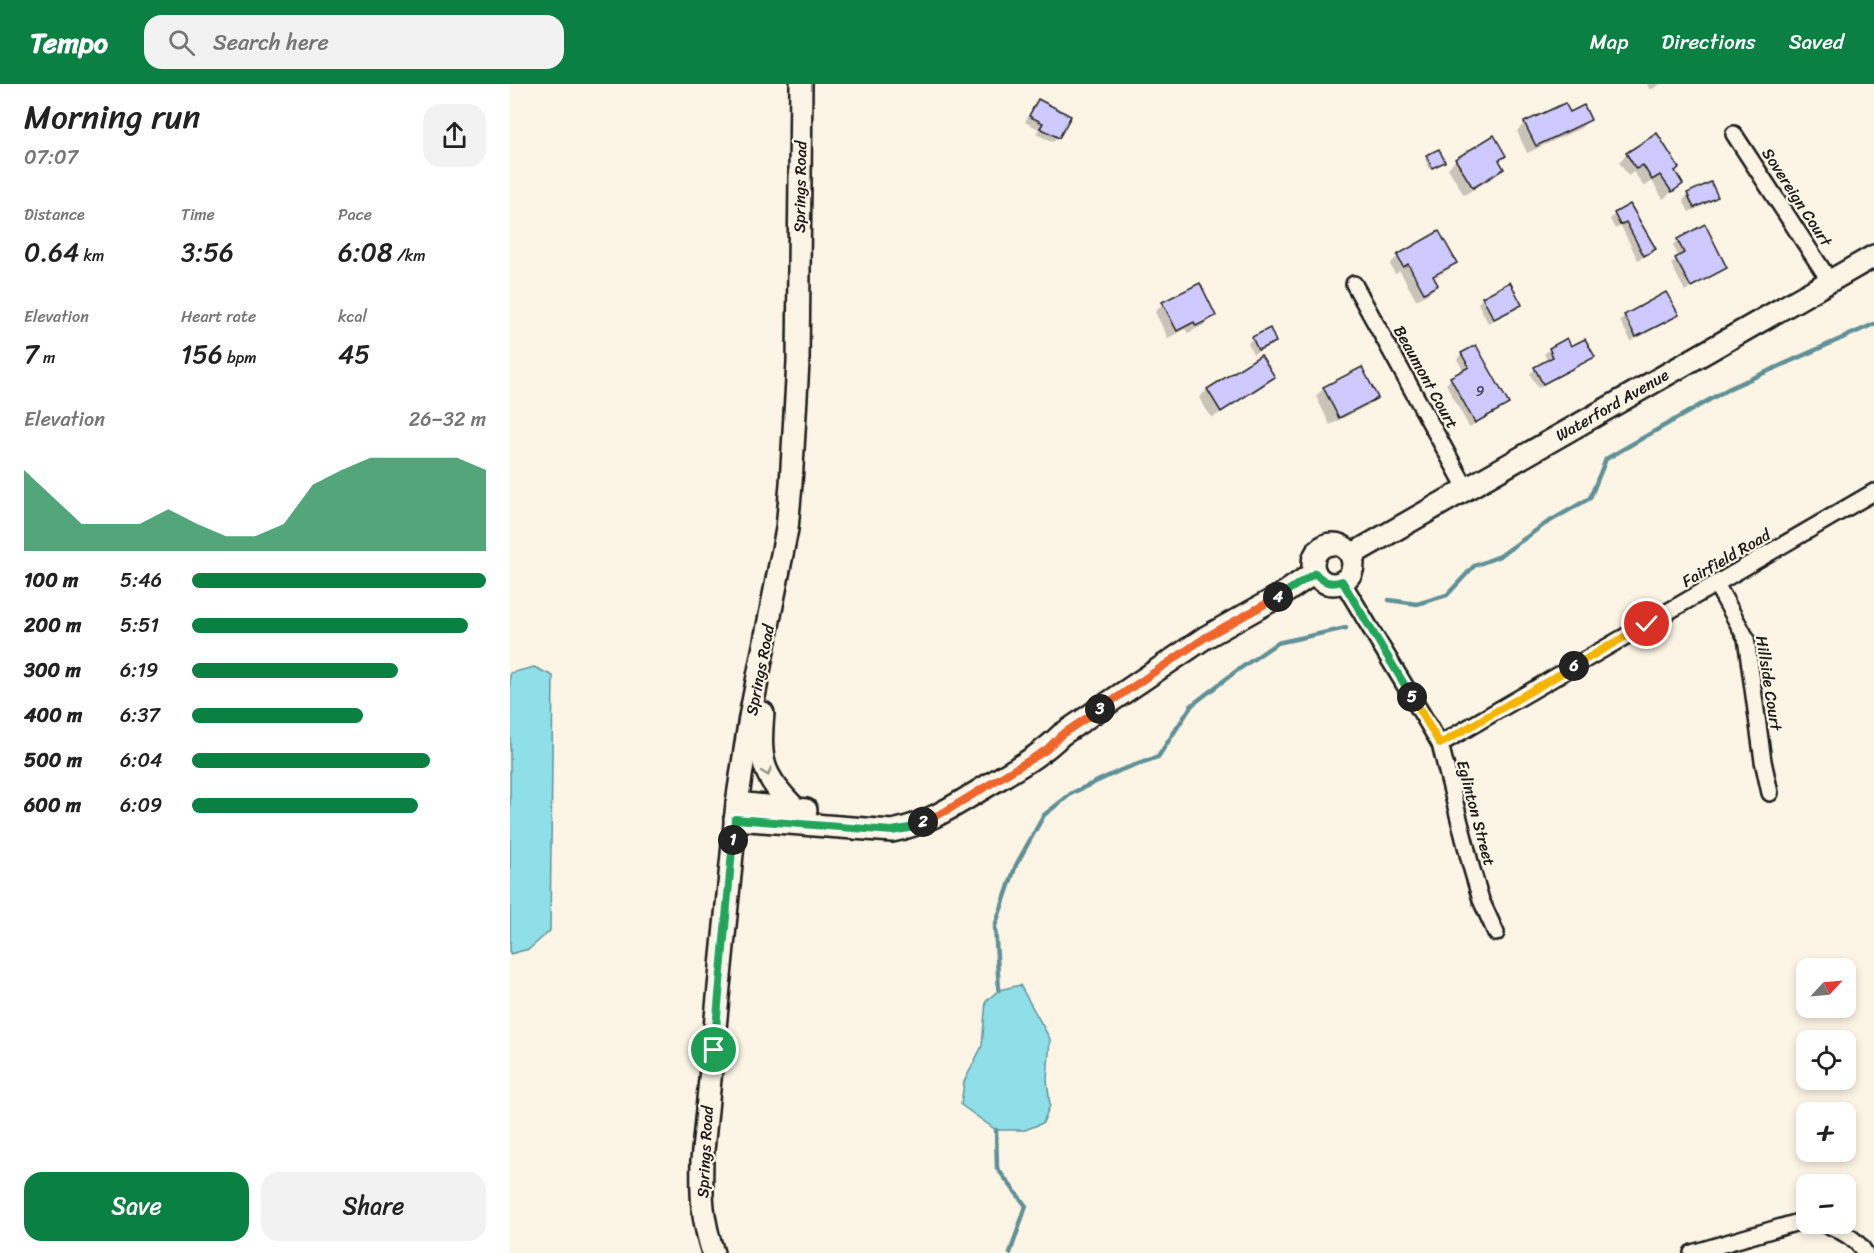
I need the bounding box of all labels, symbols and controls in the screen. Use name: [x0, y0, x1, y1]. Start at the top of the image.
search box: [144, 15, 564, 69]
text: Tempo: [30, 18, 108, 67]
text: Search here: [213, 23, 329, 62]
text: Map: [1590, 23, 1628, 61]
text: Directions: [1661, 23, 1756, 61]
text: Saved: [1789, 23, 1844, 61]
icon: search: [165, 26, 198, 59]
text: Morning run: [24, 88, 200, 146]
button: share: [423, 104, 486, 167]
street label: Springs Road: [785, 139, 815, 233]
text: 07:07: [24, 140, 78, 175]
street label: Sovereign Court: [1754, 142, 1840, 253]
text: Distance: [24, 200, 85, 229]
text: Time: [181, 200, 215, 229]
text: Pace: [338, 200, 372, 229]
text: 0.64: [24, 229, 79, 275]
text: 3:56: [181, 229, 234, 275]
text: 6:08: [338, 229, 393, 275]
text: km: [79, 241, 104, 270]
text: /km: [393, 241, 426, 270]
text: Elevation: [24, 302, 89, 331]
text: Heart rate: [181, 302, 256, 331]
text: kcal: [338, 302, 367, 331]
street label: Beaumont Court: [1385, 320, 1467, 434]
text: 7: [24, 331, 39, 377]
text: 156: [181, 331, 223, 377]
text: 45: [338, 331, 370, 377]
text: m: [39, 343, 55, 372]
text: bpm: [223, 343, 257, 372]
street label: Waterford Avenue: [1550, 360, 1675, 449]
house number: 9: [1476, 379, 1485, 404]
text: Elevation: [24, 402, 105, 437]
text: 26–32 m: [409, 402, 486, 437]
street label: Fairfield Road: [1676, 520, 1777, 595]
text: 100 m: [24, 563, 78, 598]
text: 5:46: [120, 563, 162, 598]
pin: 4: [1263, 582, 1293, 612]
text: 4: [1273, 582, 1283, 611]
pin: [1621, 598, 1672, 649]
icon: check: [1630, 607, 1663, 640]
text: 200 m: [24, 608, 81, 643]
text: 5:51: [120, 608, 159, 643]
street label: Springs Road: [737, 621, 783, 718]
street label: Hillside Court: [1747, 633, 1791, 733]
pin: 6: [1559, 651, 1589, 681]
text: 6: [1569, 651, 1579, 680]
text: 300 m: [24, 653, 81, 688]
text: 6:19: [120, 653, 158, 688]
pin: 5: [1397, 682, 1427, 712]
text: 5: [1407, 682, 1417, 711]
pin: 3: [1085, 694, 1115, 724]
text: 3: [1096, 694, 1104, 723]
text: 400 m: [24, 698, 82, 733]
text: 6:37: [120, 698, 160, 733]
text: 500 m: [24, 743, 82, 778]
text: 6:04: [120, 743, 163, 778]
street label: Eglinton Street: [1448, 757, 1504, 869]
one-way arrow: [760, 767, 773, 777]
text: 600 m: [24, 788, 81, 823]
text: 6:09: [120, 788, 162, 823]
pin: 2: [908, 807, 938, 837]
text: 2: [918, 807, 928, 836]
pin: 1: [718, 825, 748, 855]
text: 1: [730, 825, 736, 854]
north arrow: [1796, 958, 1856, 1018]
map controls: [1796, 958, 1856, 1234]
pin: [688, 1024, 739, 1075]
button: locate: [1796, 1030, 1856, 1090]
icon: arrive: [697, 1033, 730, 1066]
button: +: [1796, 1102, 1856, 1162]
street label: Springs Road: [688, 1104, 722, 1199]
button: Save: [24, 1172, 249, 1241]
button: Share: [261, 1172, 486, 1241]
button: −: [1796, 1174, 1856, 1234]

